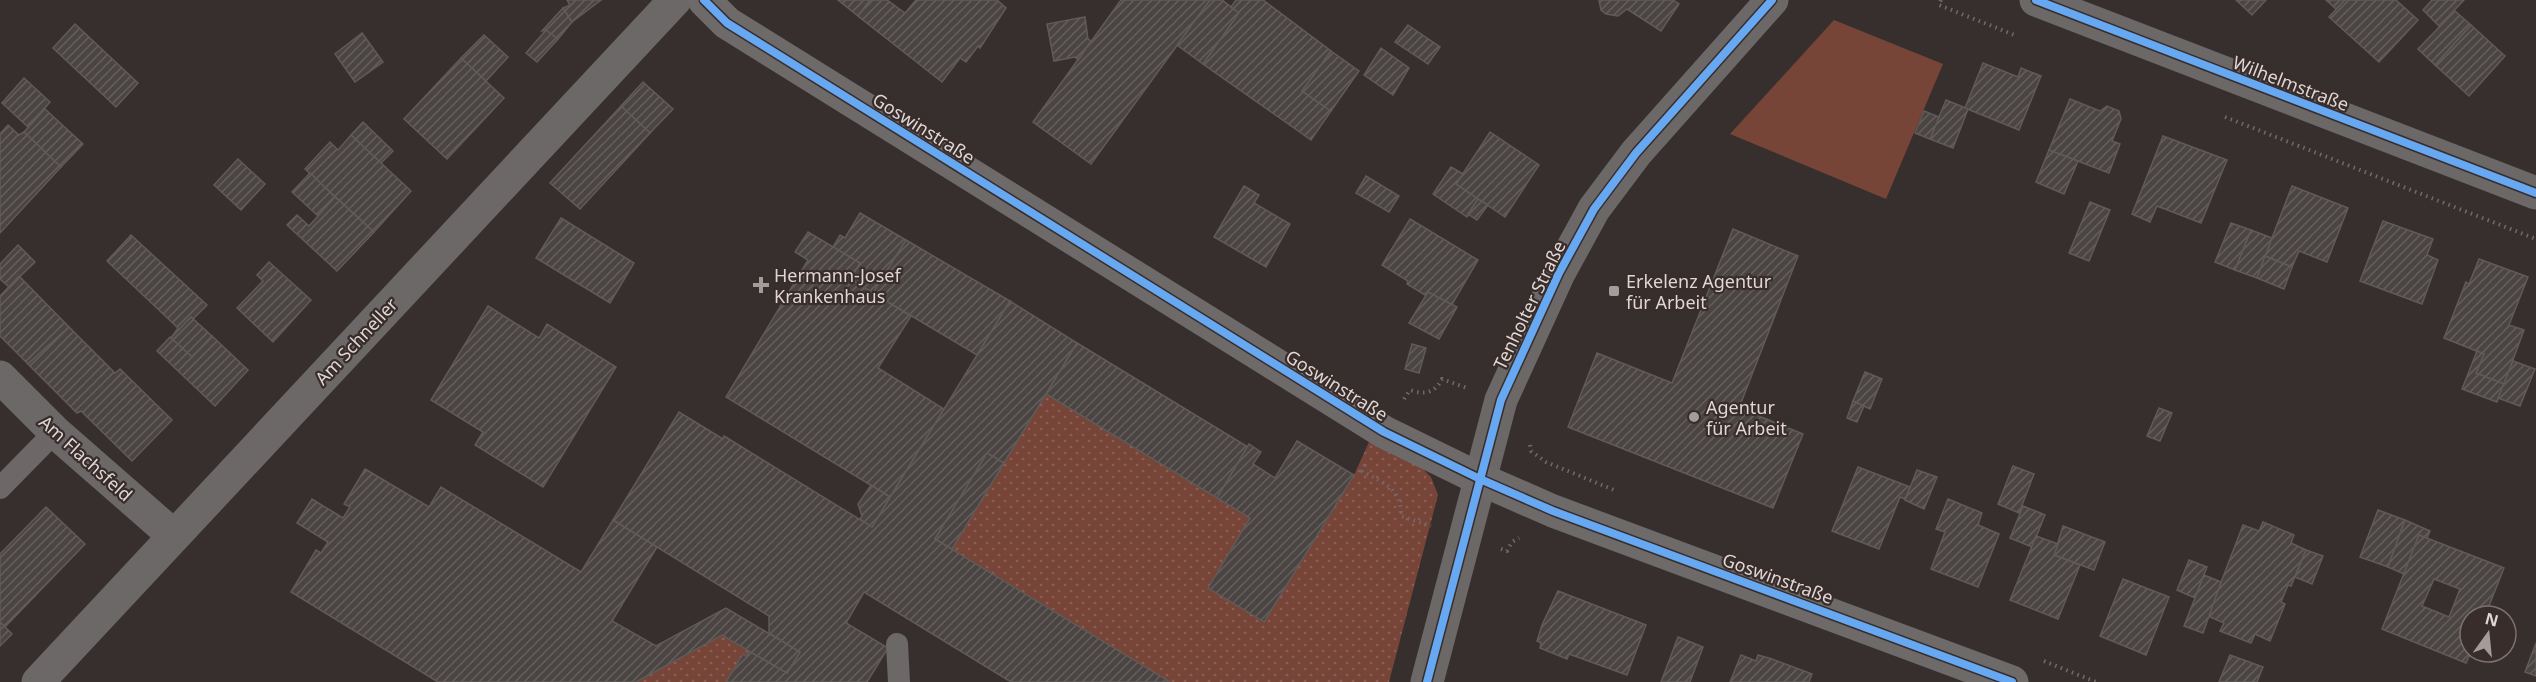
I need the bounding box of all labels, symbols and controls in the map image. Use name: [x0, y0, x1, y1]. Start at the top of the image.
street label: Wilhelmstraße: [2229, 50, 2353, 116]
street label: Goswinstraße: [868, 87, 980, 169]
street label: Tenholter Straße: [1487, 237, 1571, 373]
place label: Hermann-Josef Krankenhaus: [774, 263, 901, 308]
place label: Erkelenz Agentur für Arbeit: [1626, 269, 1772, 314]
marker: Hermann-Josef Krankenhaus: [752, 276, 770, 294]
marker: Erkelenz Agentur für Arbeit: [1607, 284, 1621, 298]
street label: Am Schneller: [309, 292, 403, 390]
street label: Goswinstraße: [1281, 344, 1393, 426]
place label: Agentur für Arbeit: [1706, 395, 1787, 440]
street label: Am Flachsfeld: [34, 410, 138, 506]
marker: Agentur für Arbeit: [1687, 410, 1701, 424]
street label: Goswinstraße: [1719, 547, 1837, 609]
north arrow: [2458, 604, 2518, 664]
text: N: [2483, 607, 2501, 632]

